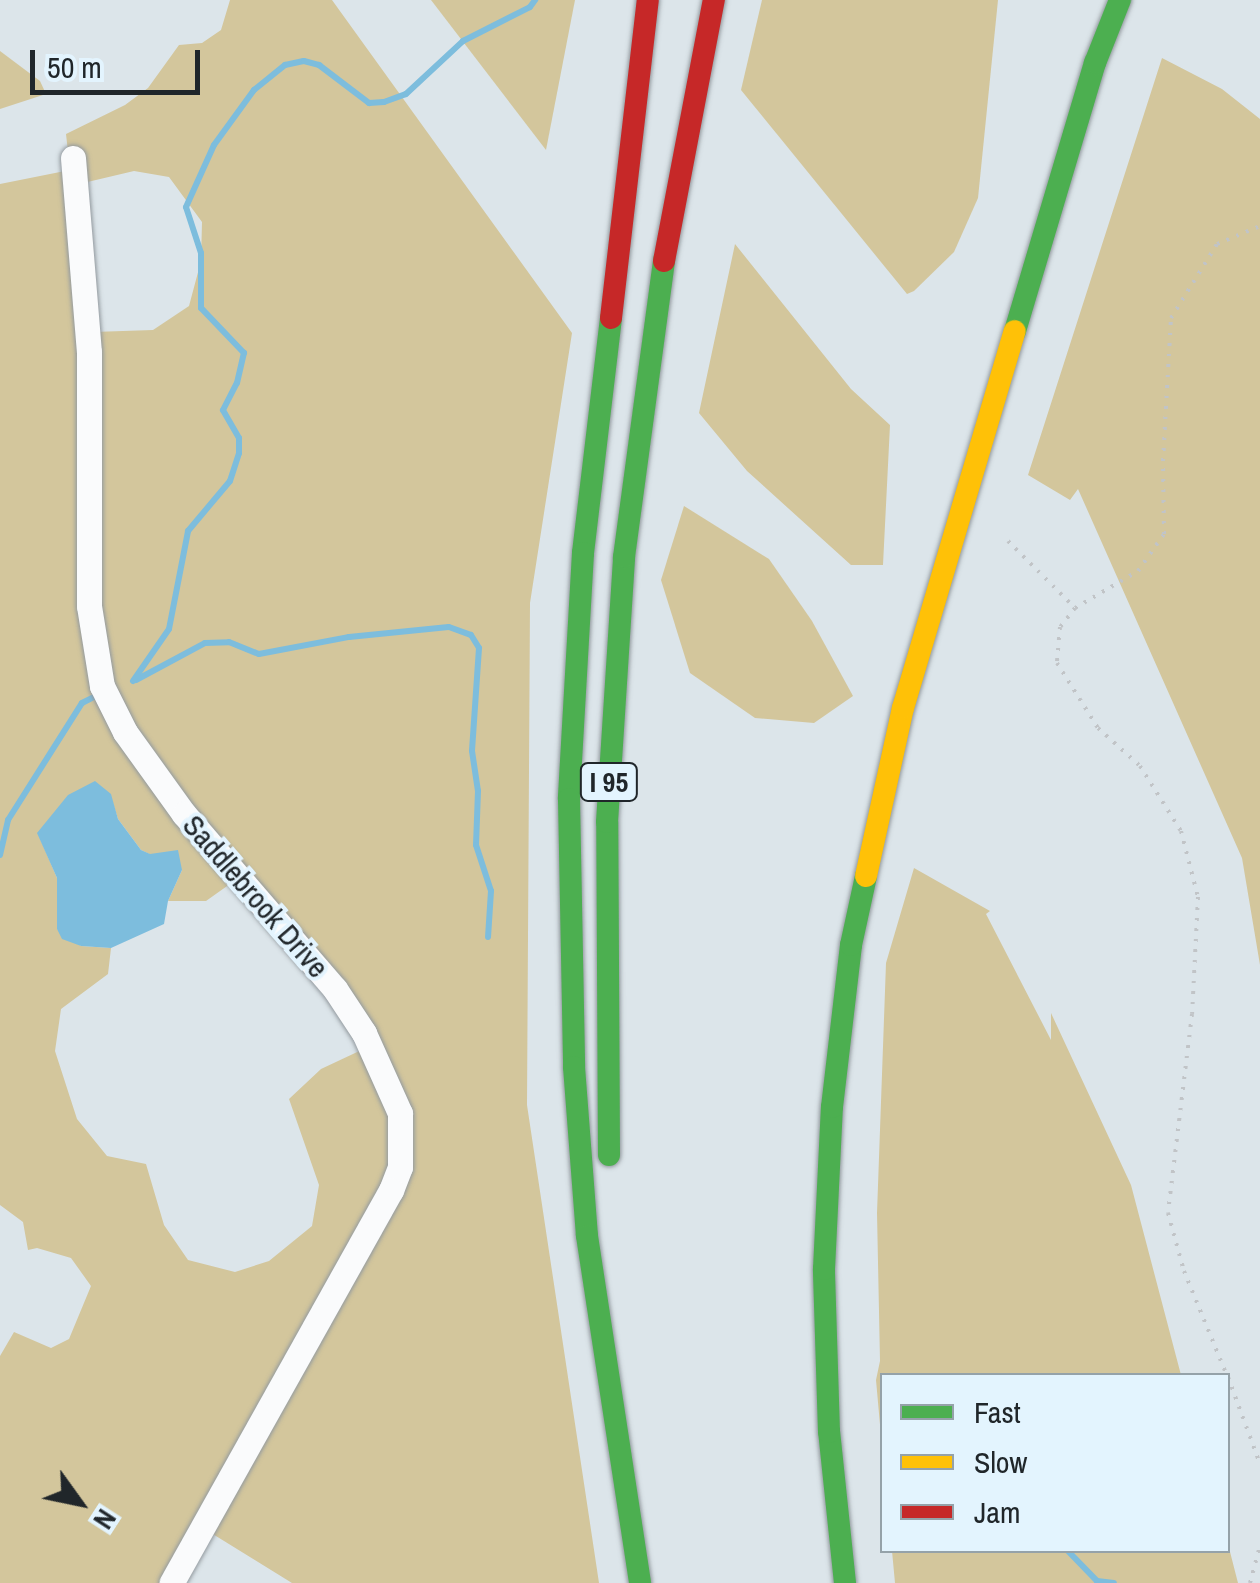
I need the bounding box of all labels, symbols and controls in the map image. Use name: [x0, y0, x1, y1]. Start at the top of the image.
scale bar: [35, 30, 205, 92]
text: 50 m: [47, 47, 102, 87]
road number: I 95: [579, 759, 639, 805]
street label: Saddlebrook Drive: [176, 807, 336, 985]
legend: [880, 1373, 1230, 1553]
text: Fast: [974, 1392, 1021, 1432]
text: Slow: [974, 1442, 1027, 1482]
north arrow: [30, 1453, 130, 1553]
text: Jam: [974, 1492, 1020, 1532]
text: N: [85, 1502, 126, 1537]

